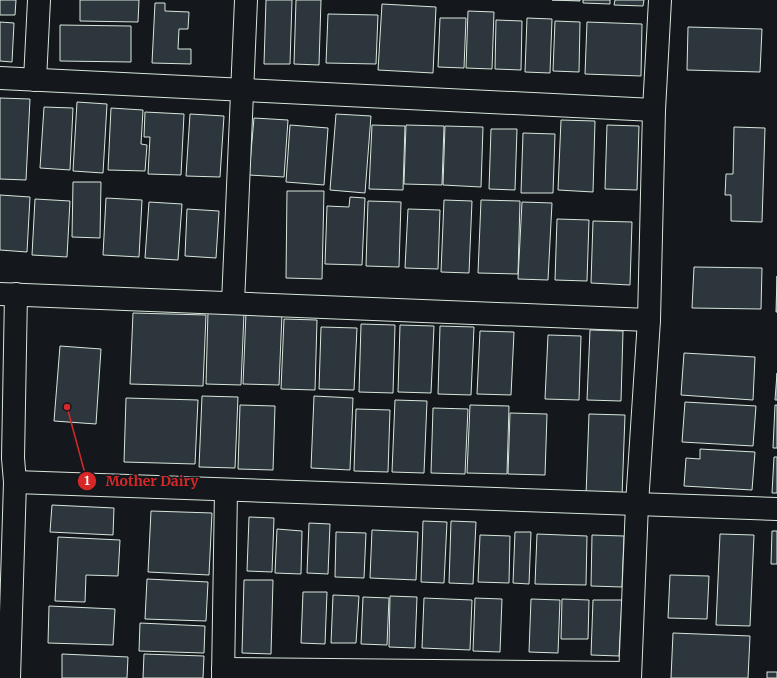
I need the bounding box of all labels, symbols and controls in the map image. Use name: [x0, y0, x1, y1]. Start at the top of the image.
callout: Mother Dairy: [77, 468, 206, 494]
text: Mother Dairy: [105, 472, 199, 490]
text: 1: [84, 473, 90, 488]

